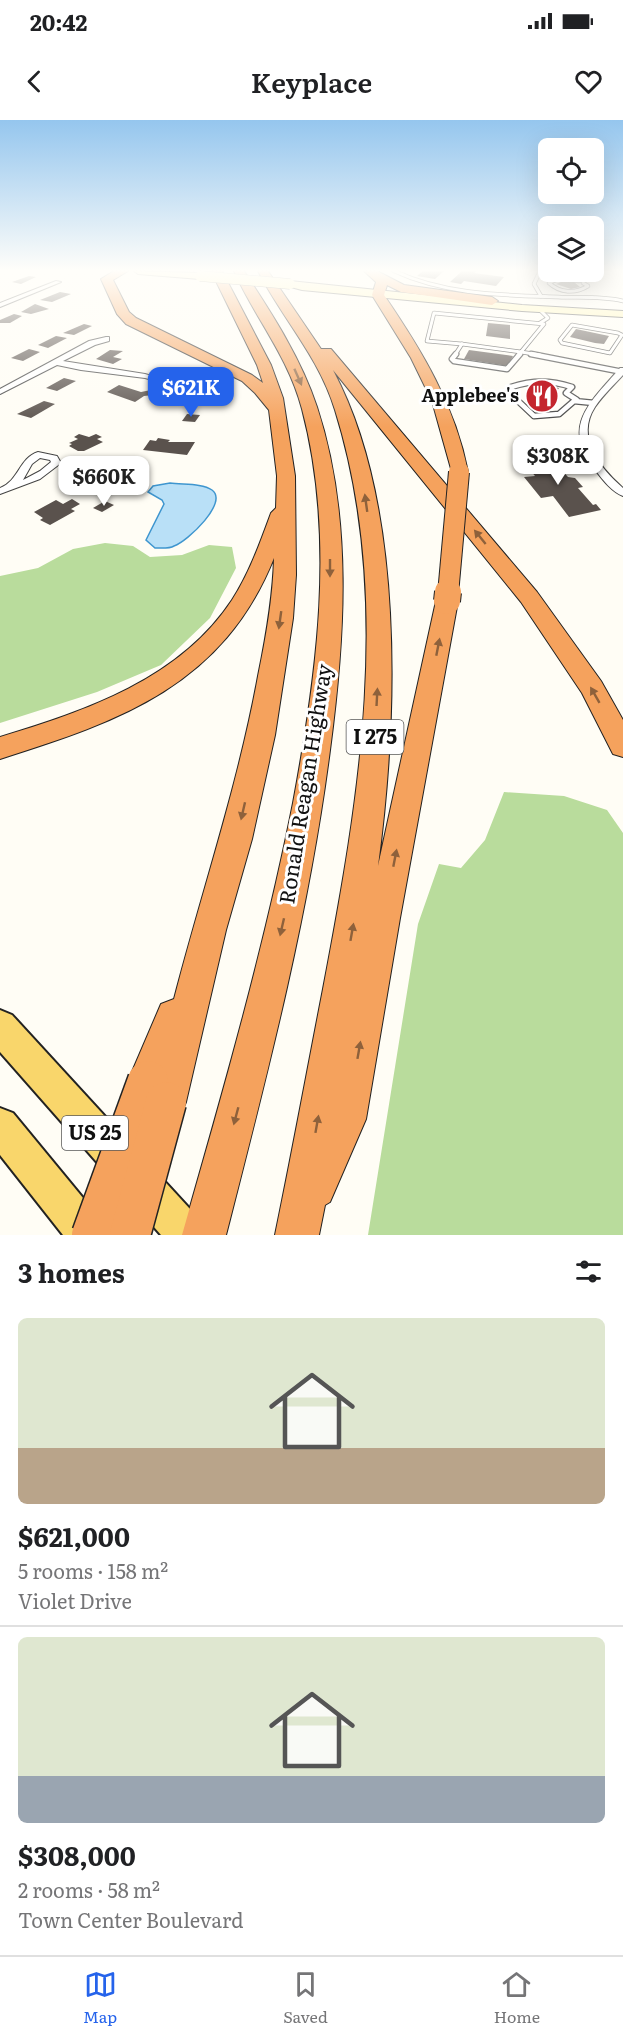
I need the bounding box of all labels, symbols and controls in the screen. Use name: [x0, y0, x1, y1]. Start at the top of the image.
text: 20:42: [30, 5, 87, 38]
text: Keyplace: [251, 61, 372, 101]
icon: back: [18, 65, 51, 98]
icon: heart: [572, 65, 605, 98]
map controls: [538, 138, 604, 282]
button: locate: [538, 138, 604, 204]
button: layers: [538, 216, 604, 282]
pin: $621K: [149, 367, 233, 418]
one-way arrow: [293, 368, 302, 385]
text: $621K: [162, 371, 220, 401]
restaurant icon: Applebee's: [524, 378, 560, 414]
place label: Applebee's: [422, 381, 519, 408]
pin: $308K: [516, 435, 600, 486]
text: $308K: [527, 439, 589, 469]
pin: $660K: [62, 456, 146, 507]
text: $660K: [72, 460, 136, 490]
one-way arrow: [362, 493, 371, 512]
one-way arrow: [474, 530, 487, 545]
one-way arrow: [325, 558, 335, 577]
one-way arrow: [276, 611, 285, 630]
one-way arrow: [434, 637, 443, 656]
street label: Ronald Reagan Highway: [269, 660, 338, 906]
one-way arrow: [590, 686, 600, 703]
one-way arrow: [373, 688, 382, 707]
road number: I 275: [346, 720, 404, 754]
one-way arrow: [237, 802, 247, 820]
one-way arrow: [391, 849, 400, 868]
one-way arrow: [277, 917, 287, 936]
one-way arrow: [347, 923, 356, 942]
one-way arrow: [355, 1040, 364, 1059]
one-way arrow: [230, 1107, 240, 1125]
one-way arrow: [313, 1115, 322, 1134]
road number: US 25: [62, 1116, 128, 1150]
text: 3 homes: [18, 1252, 125, 1291]
icon: filters: [572, 1255, 605, 1288]
icon: home: [258, 1357, 366, 1465]
text: $621,000: [18, 1516, 130, 1555]
text: 5 rooms · 158 m²: [18, 1555, 168, 1585]
text: Violet Drive: [18, 1585, 132, 1615]
icon: home: [258, 1676, 366, 1784]
text: $308,000: [18, 1835, 136, 1874]
text: 2 rooms · 58 m²: [18, 1874, 160, 1904]
text: Town Center Boulevard: [18, 1904, 243, 1934]
tab: Map: [83, 1968, 117, 2028]
tab: Saved: [283, 1968, 328, 2028]
tab: Home: [494, 1968, 540, 2028]

